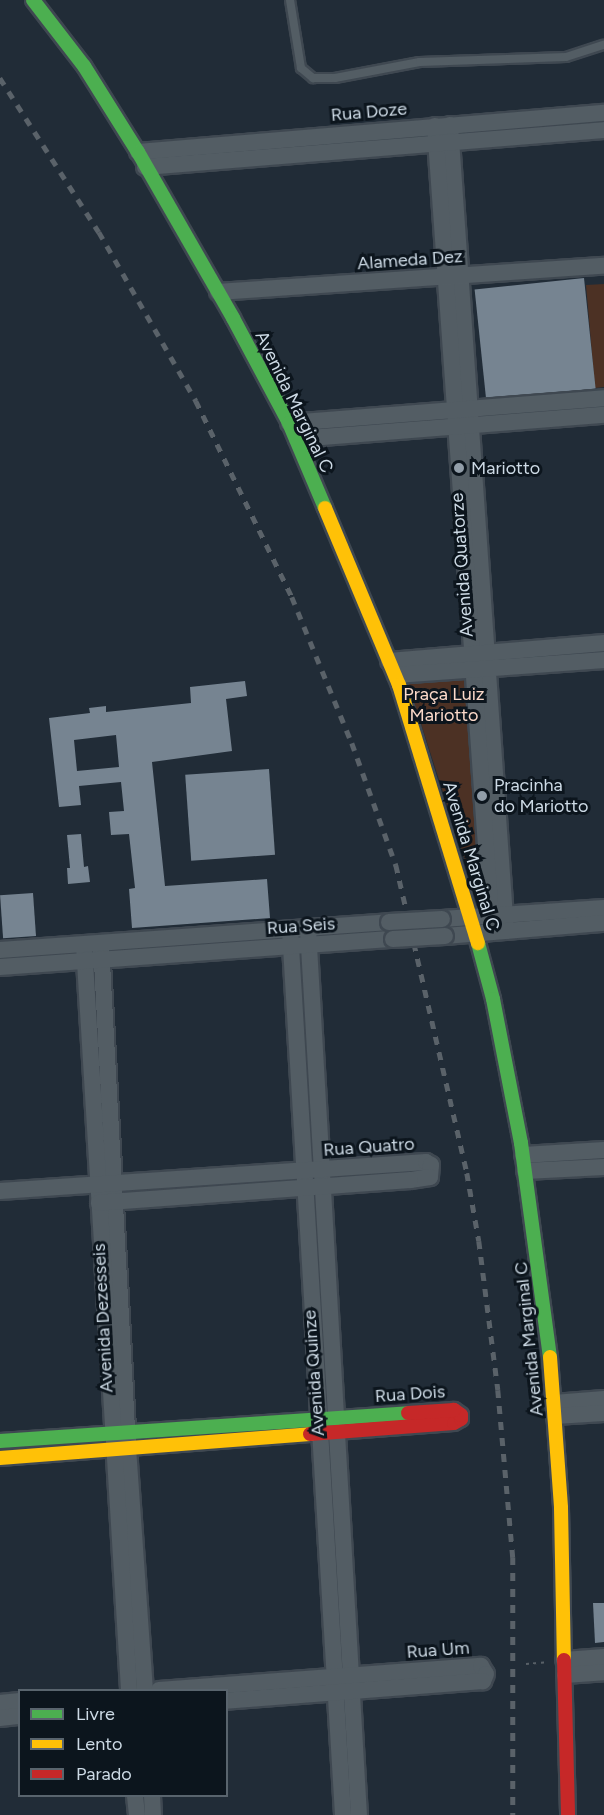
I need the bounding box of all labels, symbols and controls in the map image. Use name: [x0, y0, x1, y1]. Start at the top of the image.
street label: Rua Doze: [330, 98, 408, 126]
street label: Alameda Dez: [357, 246, 463, 274]
street label: Avenida Marginal C: [250, 328, 338, 476]
place label: Mariotto: [471, 457, 540, 479]
marker: Mariotto: [452, 461, 466, 475]
street label: Avenida Quatorze: [446, 492, 478, 638]
park label: Praça Luiz Mariotto: [403, 684, 485, 726]
place label: Pracinha do Mariotto: [494, 775, 589, 818]
street label: Avenida Marginal C: [438, 779, 504, 933]
marker: Pracinha do Mariotto: [475, 789, 489, 803]
street label: Rua Seis: [266, 913, 336, 939]
street label: Rua Quatro: [323, 1133, 415, 1161]
street label: Avenida Dezesseis: [88, 1243, 118, 1393]
street label: Avenida Marginal C: [510, 1261, 548, 1417]
street label: Avenida Quinze: [299, 1309, 329, 1437]
street label: Rua Dois: [374, 1381, 446, 1407]
street label: Rua Um: [406, 1637, 470, 1663]
legend: [18, 1689, 228, 1797]
text: Livre: [76, 1703, 115, 1725]
text: Lento: [76, 1733, 122, 1755]
text: Parado: [76, 1763, 132, 1785]

